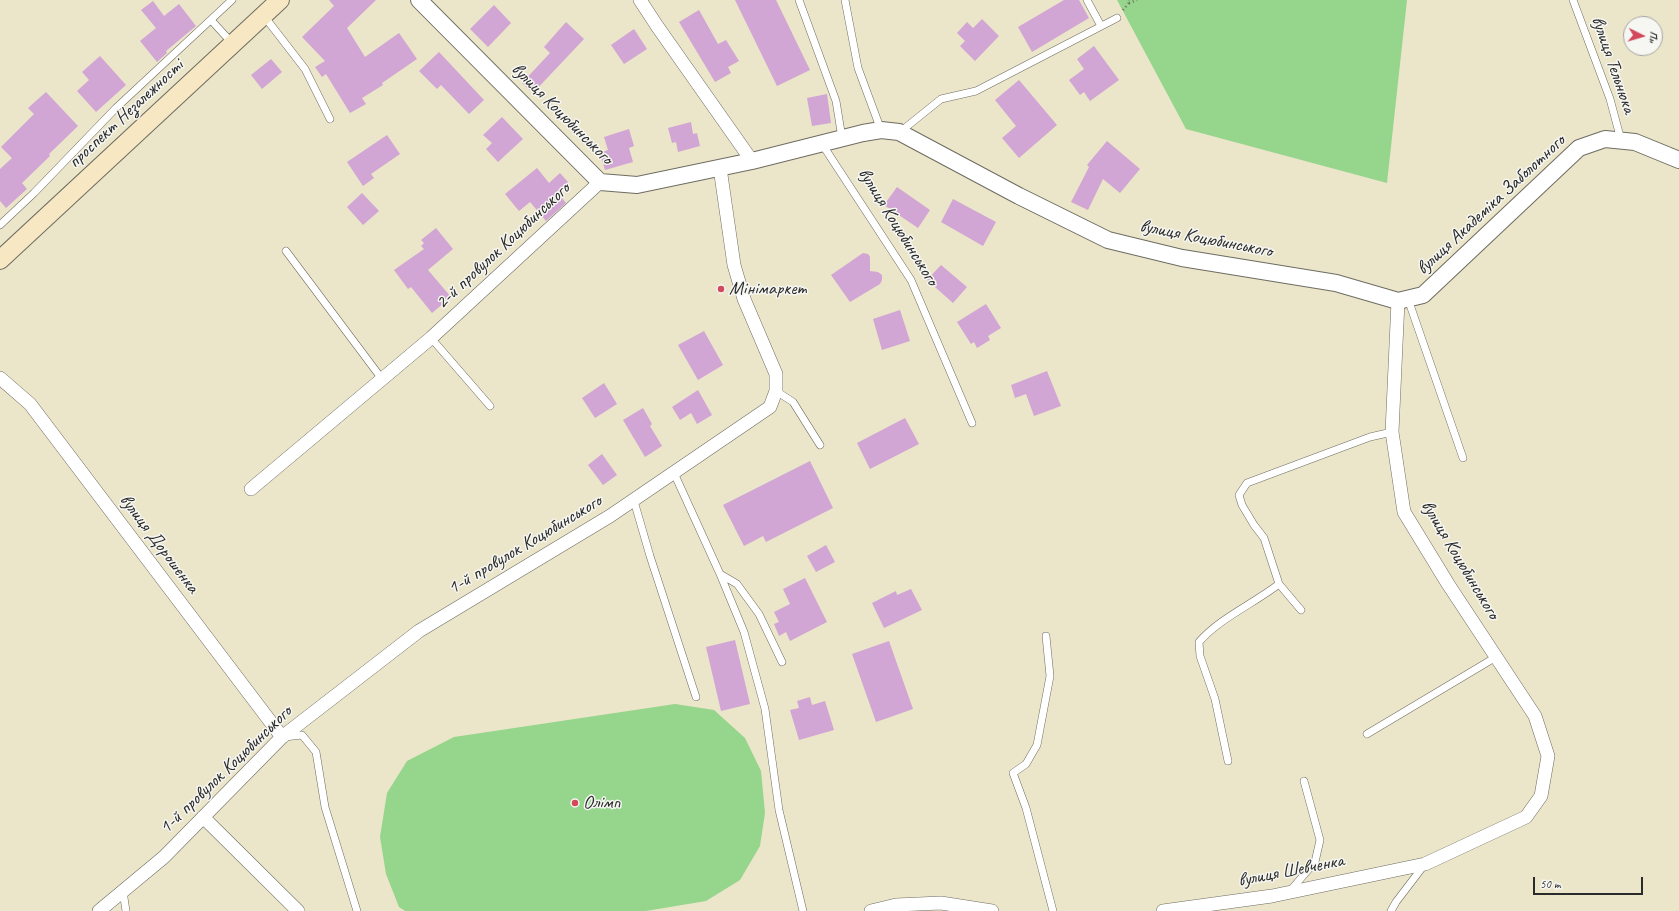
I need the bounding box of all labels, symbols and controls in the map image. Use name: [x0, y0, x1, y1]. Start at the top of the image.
street label: вулиця Тельнюка: [1586, 13, 1640, 117]
north arrow: [1623, 16, 1663, 56]
text: Пн: [1646, 31, 1661, 43]
street label: проспект Незалежності: [64, 55, 188, 173]
street label: вулиця Коцюбинського: [506, 58, 618, 170]
street label: вулиця Академіка Заболотного: [1412, 130, 1570, 280]
street label: вулиця Коцюбинського: [853, 164, 943, 290]
street label: 2-й провулок Коцюбинського: [431, 178, 575, 314]
street label: вулиця Коцюбинського: [1138, 215, 1274, 263]
place label: Мінімаркет: [729, 278, 806, 300]
marker: Мінімаркет: [716, 284, 726, 294]
street label: вулиця Дорошенка: [114, 490, 204, 598]
street label: 1-й провулок Коцюбинського: [444, 490, 606, 600]
street label: вулиця Коцюбинського: [1416, 496, 1504, 624]
street label: 1-й провулок Коцюбинського: [155, 701, 297, 839]
place label: Олімп: [583, 792, 621, 814]
marker: Олімп: [570, 798, 580, 808]
street label: вулиця Шевченка: [1236, 850, 1346, 892]
scale bar: [1535, 869, 1645, 895]
text: 50 m: [1540, 876, 1560, 892]

